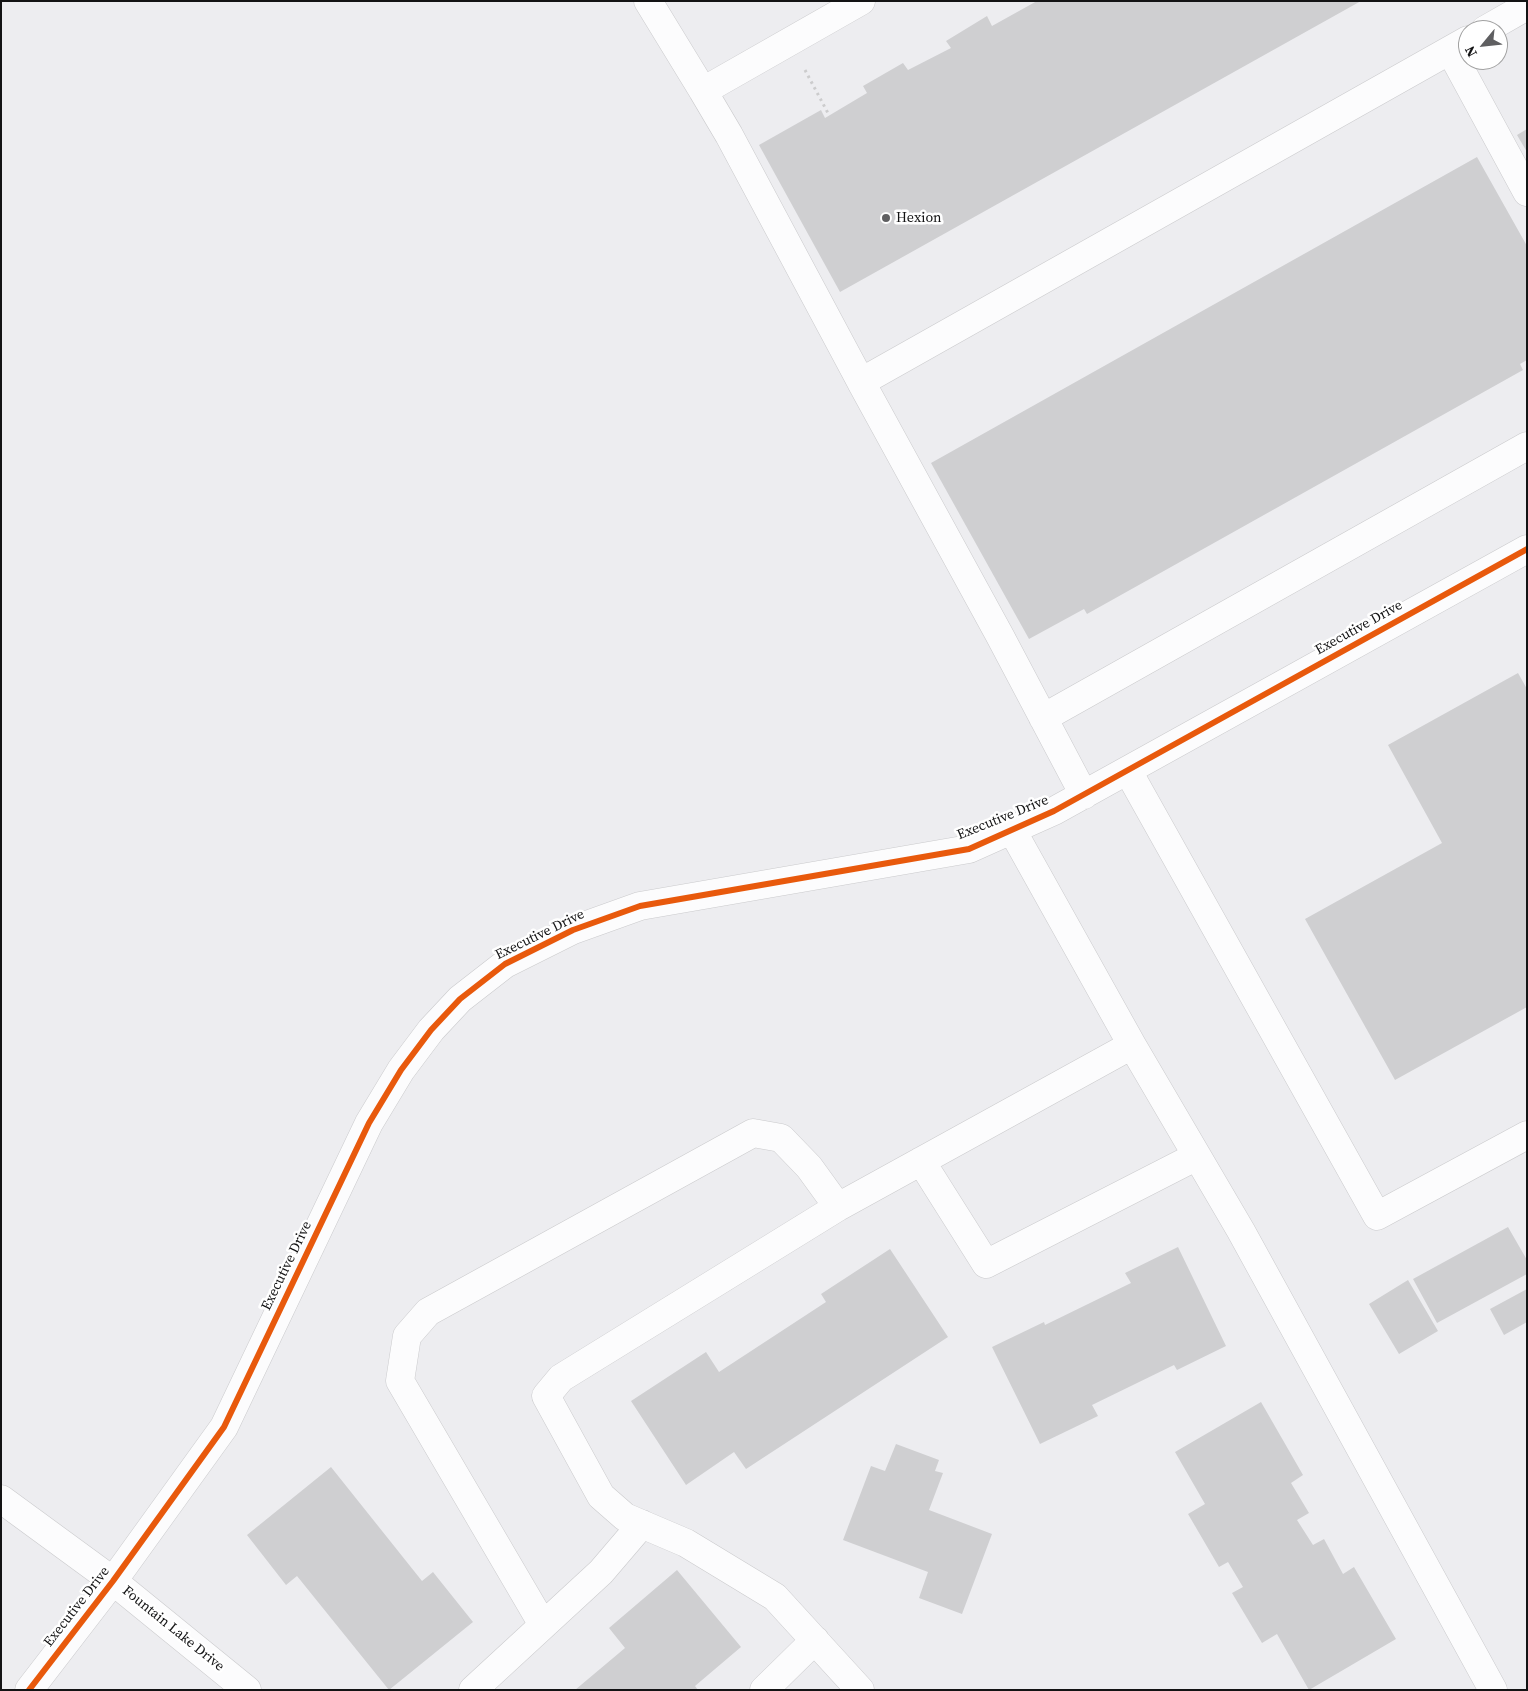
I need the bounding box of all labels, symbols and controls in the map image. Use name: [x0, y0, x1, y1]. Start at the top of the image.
north arrow: [1458, 20, 1508, 70]
text: N: [1459, 42, 1482, 61]
place label: Hexion: [896, 210, 942, 226]
marker: Hexion: [880, 212, 892, 224]
street label: Executive Drive: [1312, 597, 1406, 659]
street label: Executive Drive: [955, 792, 1051, 844]
street label: Executive Drive: [493, 906, 587, 964]
street label: Executive Drive: [258, 1219, 316, 1313]
street label: Executive Drive: [40, 1564, 114, 1650]
street label: Fountain Lake Drive: [119, 1583, 227, 1675]

